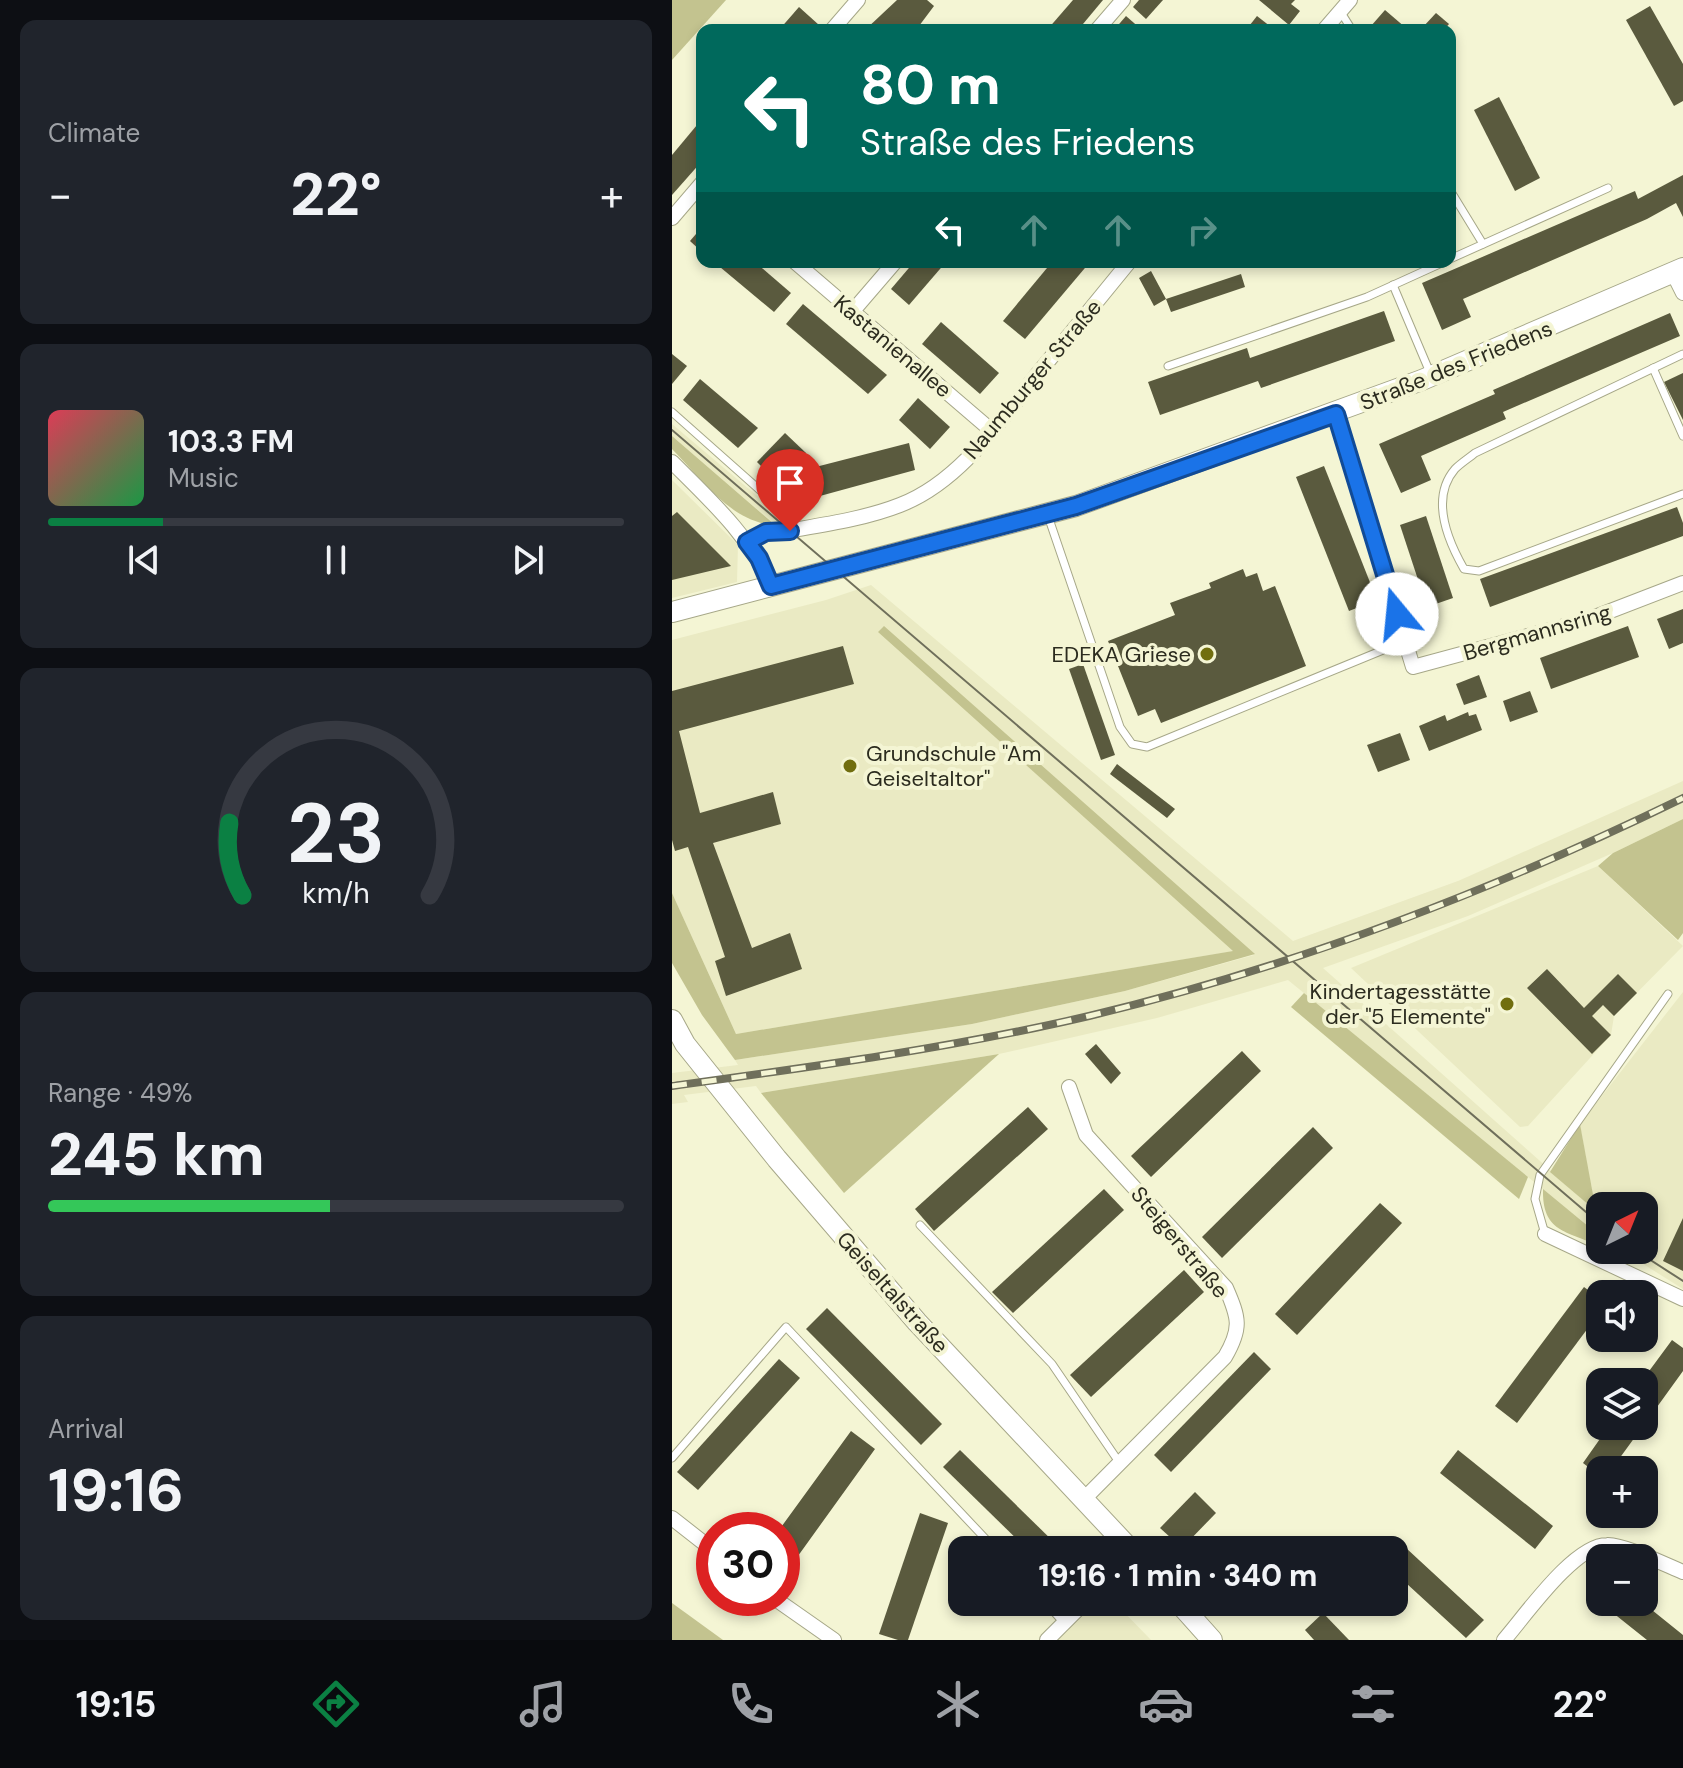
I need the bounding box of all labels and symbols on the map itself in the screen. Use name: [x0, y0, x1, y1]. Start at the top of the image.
street label: Kastanienallee: [828, 289, 958, 404]
street label: Naumburger Straße: [957, 293, 1108, 465]
street label: Straße des Friedens: [1356, 314, 1557, 417]
pin: [756, 449, 824, 531]
position arrow: [1355, 572, 1439, 656]
street label: Bergmannsring: [1460, 598, 1614, 667]
place label: EDEKA Griese: [1052, 640, 1191, 669]
marker: EDEKA Griese: [1198, 645, 1216, 663]
place label: Grundschule "Am Geiseltaltor": [866, 739, 1041, 793]
marker: Grundschule "Am Geiseltaltor": [841, 757, 859, 775]
place label: Kindertagesstätte der "5 Elemente": [1310, 977, 1491, 1031]
marker: Kindertagesstätte der "5 Elemente": [1498, 995, 1516, 1013]
street label: Steigerstraße: [1124, 1180, 1235, 1304]
north arrow: [1586, 1192, 1658, 1264]
street label: Geiseltalstraße: [830, 1225, 955, 1359]
speed limit sign: 30: [696, 1512, 800, 1616]

